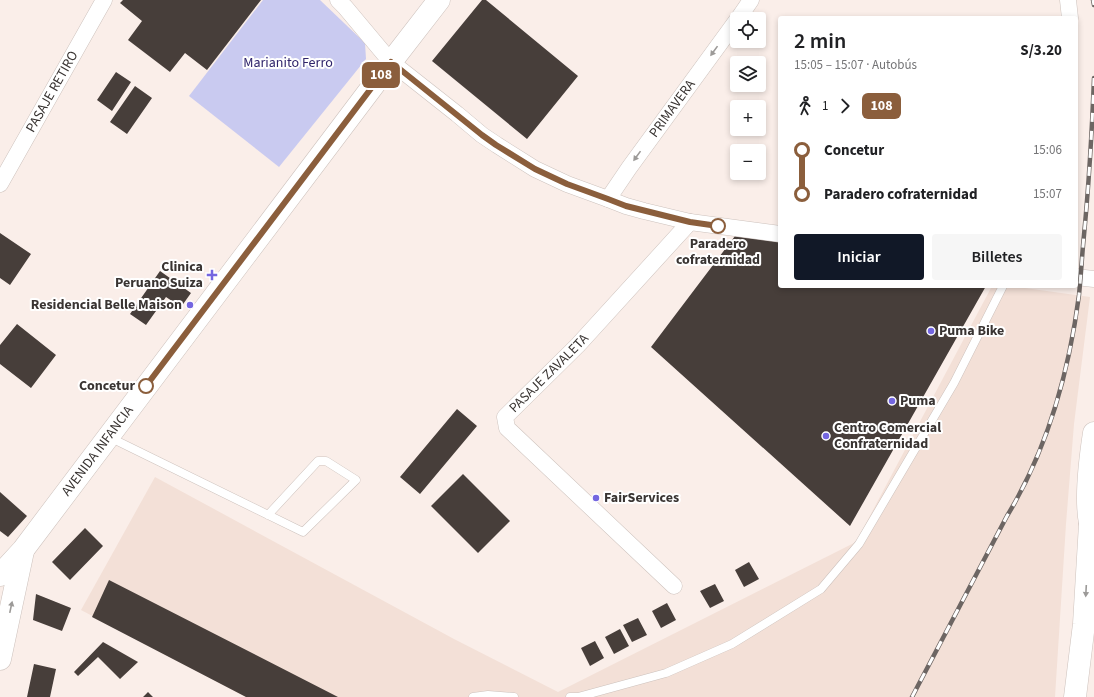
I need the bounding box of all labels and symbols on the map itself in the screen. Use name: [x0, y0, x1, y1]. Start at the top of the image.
one-way arrow: [710, 46, 718, 57]
street label: PASAJE RETIRO: [21, 47, 83, 136]
park label: Marianito Ferro: [243, 53, 333, 73]
line badge: 108: [358, 62, 404, 88]
street label: PRIMAVERA: [644, 75, 701, 142]
one-way arrow: [633, 151, 642, 162]
marker: Paradero cofraternidad: [710, 218, 726, 234]
place label: Paradero cofraternidad: [676, 234, 760, 270]
place label: Clinica Peruano Suiza: [115, 257, 203, 293]
marker: Clinica Peruano Suiza: [206, 269, 218, 281]
place label: Residencial Belle Maison: [31, 295, 182, 315]
marker: Residencial Belle Maison: [185, 300, 195, 310]
place label: Puma Bike: [939, 321, 1004, 341]
marker: Puma Bike: [926, 326, 936, 336]
street label: PASAJE ZAVALETA: [505, 329, 594, 418]
place label: Concetur: [79, 376, 135, 396]
marker: Concetur: [138, 378, 154, 394]
place label: Puma: [900, 391, 936, 411]
marker: Puma: [887, 396, 897, 406]
street label: AVENIDA INFANCIA: [57, 401, 139, 500]
place label: Centro Comercial Confraternidad: [834, 418, 941, 454]
marker: Centro Comercial Confraternidad: [821, 431, 831, 441]
place label: FairServices: [604, 488, 679, 508]
marker: FairServices: [591, 493, 601, 503]
one-way arrow: [1083, 585, 1089, 598]
one-way arrow: [8, 601, 14, 613]

